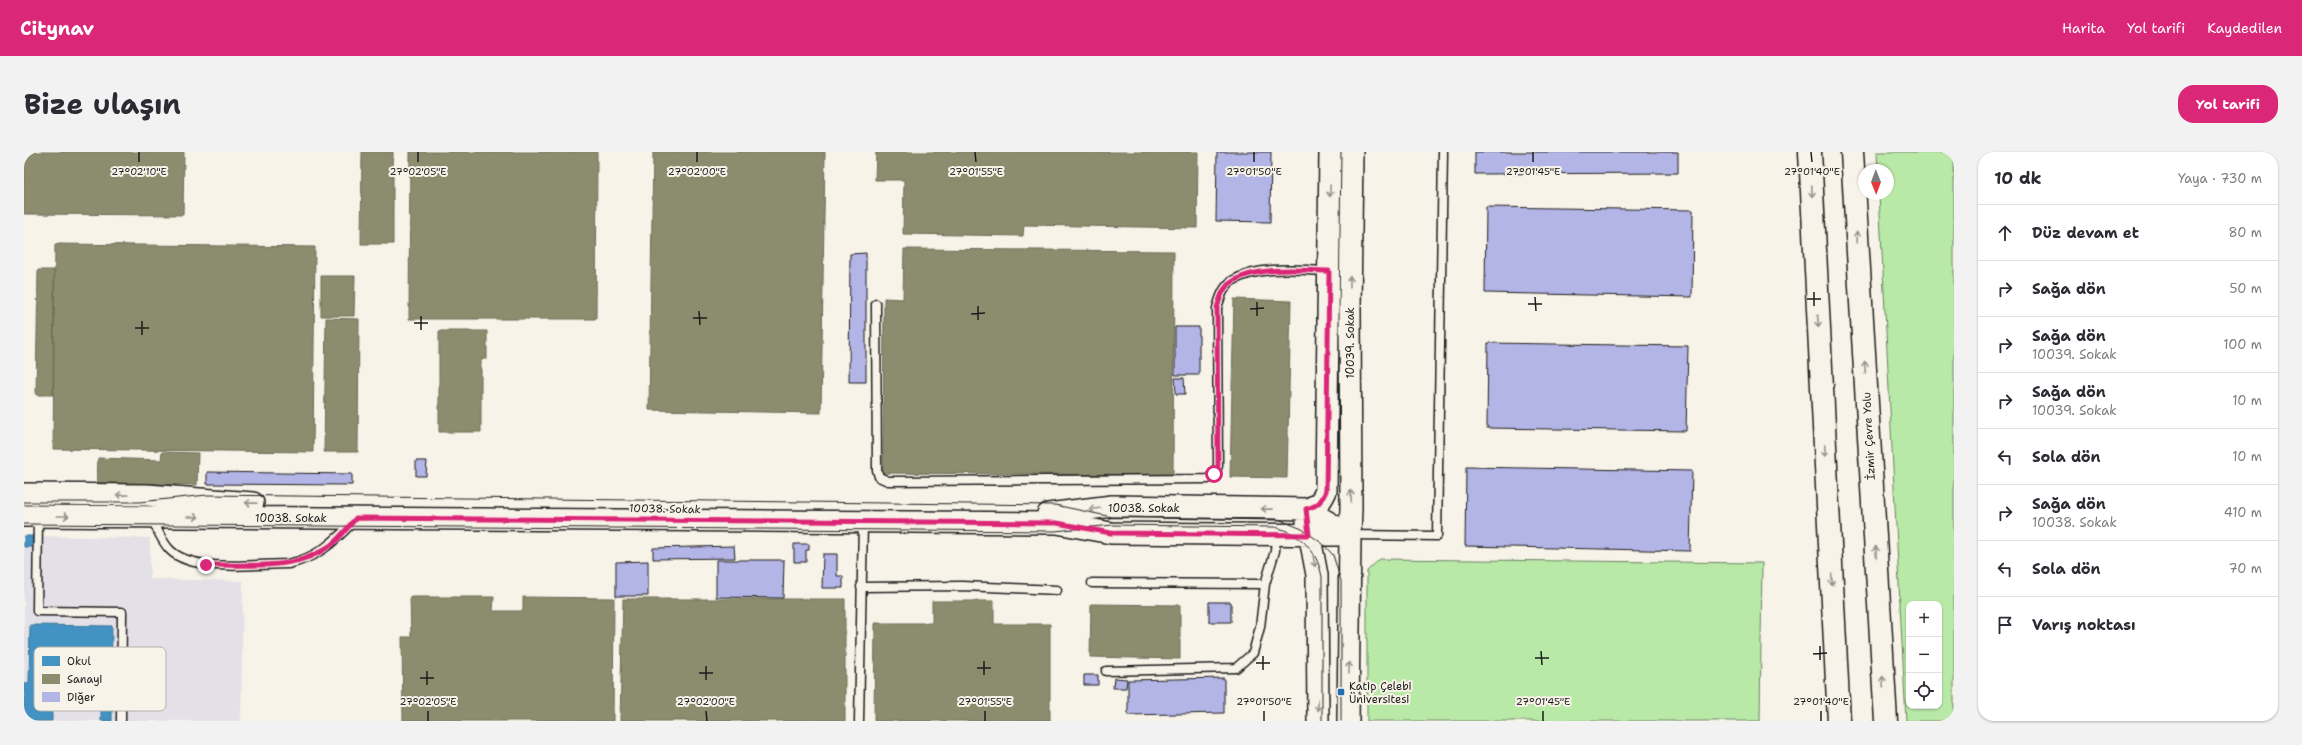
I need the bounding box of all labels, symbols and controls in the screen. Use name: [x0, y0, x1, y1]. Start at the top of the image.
text: Citynav: [20, 16, 94, 41]
text: Harita: [2062, 19, 2105, 37]
text: Yol tarifi: [2127, 19, 2185, 37]
text: Kaydedilen: [2207, 19, 2282, 37]
text: Bize ulaşın: [24, 85, 181, 123]
button: Yol tarifi: [2178, 85, 2278, 123]
north arrow: [1858, 164, 1894, 200]
text: 27°02'10"E: [111, 165, 167, 178]
text: 27°02'05"E: [389, 165, 447, 178]
text: 27°02'00"E: [668, 165, 726, 178]
text: 27°01'55"E: [949, 165, 1003, 178]
text: 27°01'50"E: [1226, 165, 1282, 178]
text: 27°01'45"E: [1506, 165, 1560, 178]
text: 27°01'40"E: [1784, 165, 1840, 178]
text: 10 dk: [1994, 167, 2042, 189]
text: Yaya · 730 m: [2178, 170, 2262, 187]
one-way arrow: [1326, 184, 1334, 197]
one-way arrow: [1808, 184, 1815, 197]
icon: ahead: [1994, 222, 2016, 244]
text: Düz devam et: [2032, 223, 2139, 243]
text: 80 m: [2228, 224, 2262, 241]
one-way arrow: [1853, 231, 1860, 244]
one-way arrow: [1347, 276, 1354, 289]
icon: right: [1994, 278, 2016, 300]
text: Sağa dön: [2032, 279, 2106, 299]
text: 50 m: [2229, 280, 2262, 297]
street label: 10039. Sokak: [1343, 307, 1358, 379]
one-way arrow: [1815, 314, 1822, 327]
text: Sağa dön: [2032, 326, 2106, 346]
icon: right: [1994, 334, 2016, 356]
text: 100 m: [2223, 336, 2262, 353]
text: 10039. Sokak: [2032, 346, 2117, 363]
one-way arrow: [1861, 361, 1868, 374]
text: Sağa dön: [2032, 382, 2106, 402]
icon: right: [1994, 390, 2016, 412]
street label: İzmir Çevre Yolu: [1859, 392, 1879, 480]
text: 10 m: [2232, 392, 2262, 409]
text: 10039. Sokak: [2032, 402, 2117, 419]
one-way arrow: [1821, 444, 1829, 457]
icon: left: [1994, 446, 2016, 468]
text: Sola dön: [2032, 447, 2101, 467]
text: 10 m: [2232, 448, 2262, 465]
route start: [1205, 465, 1223, 483]
one-way arrow: [1347, 490, 1355, 503]
one-way arrow: [116, 491, 129, 499]
text: Sağa dön: [2032, 494, 2106, 514]
one-way arrow: [245, 500, 258, 507]
street label: 10038. Sokak: [629, 501, 701, 517]
street label: 10038. Sokak: [1108, 501, 1180, 516]
icon: right: [1994, 502, 2016, 524]
text: 410 m: [2224, 504, 2262, 521]
one-way arrow: [1089, 505, 1102, 513]
one-way arrow: [1261, 505, 1274, 512]
street label: 10038. Sokak: [255, 511, 327, 526]
one-way arrow: [56, 512, 69, 520]
one-way arrow: [186, 513, 199, 521]
text: 10038. Sokak: [2032, 514, 2117, 531]
one-way arrow: [1872, 546, 1879, 559]
one-way arrow: [1311, 555, 1319, 568]
route end: [197, 556, 215, 574]
icon: left: [1994, 558, 2016, 580]
text: Sola dön: [2032, 559, 2101, 579]
text: 70 m: [2228, 560, 2262, 577]
one-way arrow: [1828, 573, 1835, 586]
map controls: [1906, 601, 1942, 709]
button: +: [1906, 601, 1942, 637]
icon: arrive: [1994, 614, 2016, 636]
text: Varış noktası: [2032, 615, 2136, 635]
button: −: [1906, 637, 1942, 673]
legend: [34, 647, 166, 711]
text: Okul: [67, 654, 91, 669]
one-way arrow: [1345, 662, 1353, 675]
text: Sanayi: [67, 672, 103, 687]
button: locate: [1906, 673, 1942, 709]
one-way arrow: [1880, 676, 1887, 689]
place label: Katip Çelebi Üniversitesi: [1349, 679, 1412, 707]
marker: Katip Çelebi Üniversitesi: [1336, 687, 1346, 697]
text: Diğer: [67, 690, 95, 705]
text: 27°02'05"E: [399, 695, 457, 708]
text: 27°02'00"E: [677, 695, 735, 708]
text: 27°01'55"E: [958, 695, 1012, 708]
text: 27°01'50"E: [1236, 695, 1292, 708]
text: 27°01'45"E: [1516, 695, 1570, 708]
text: 27°01'40"E: [1793, 695, 1849, 708]
one-way arrow: [1314, 698, 1322, 711]

